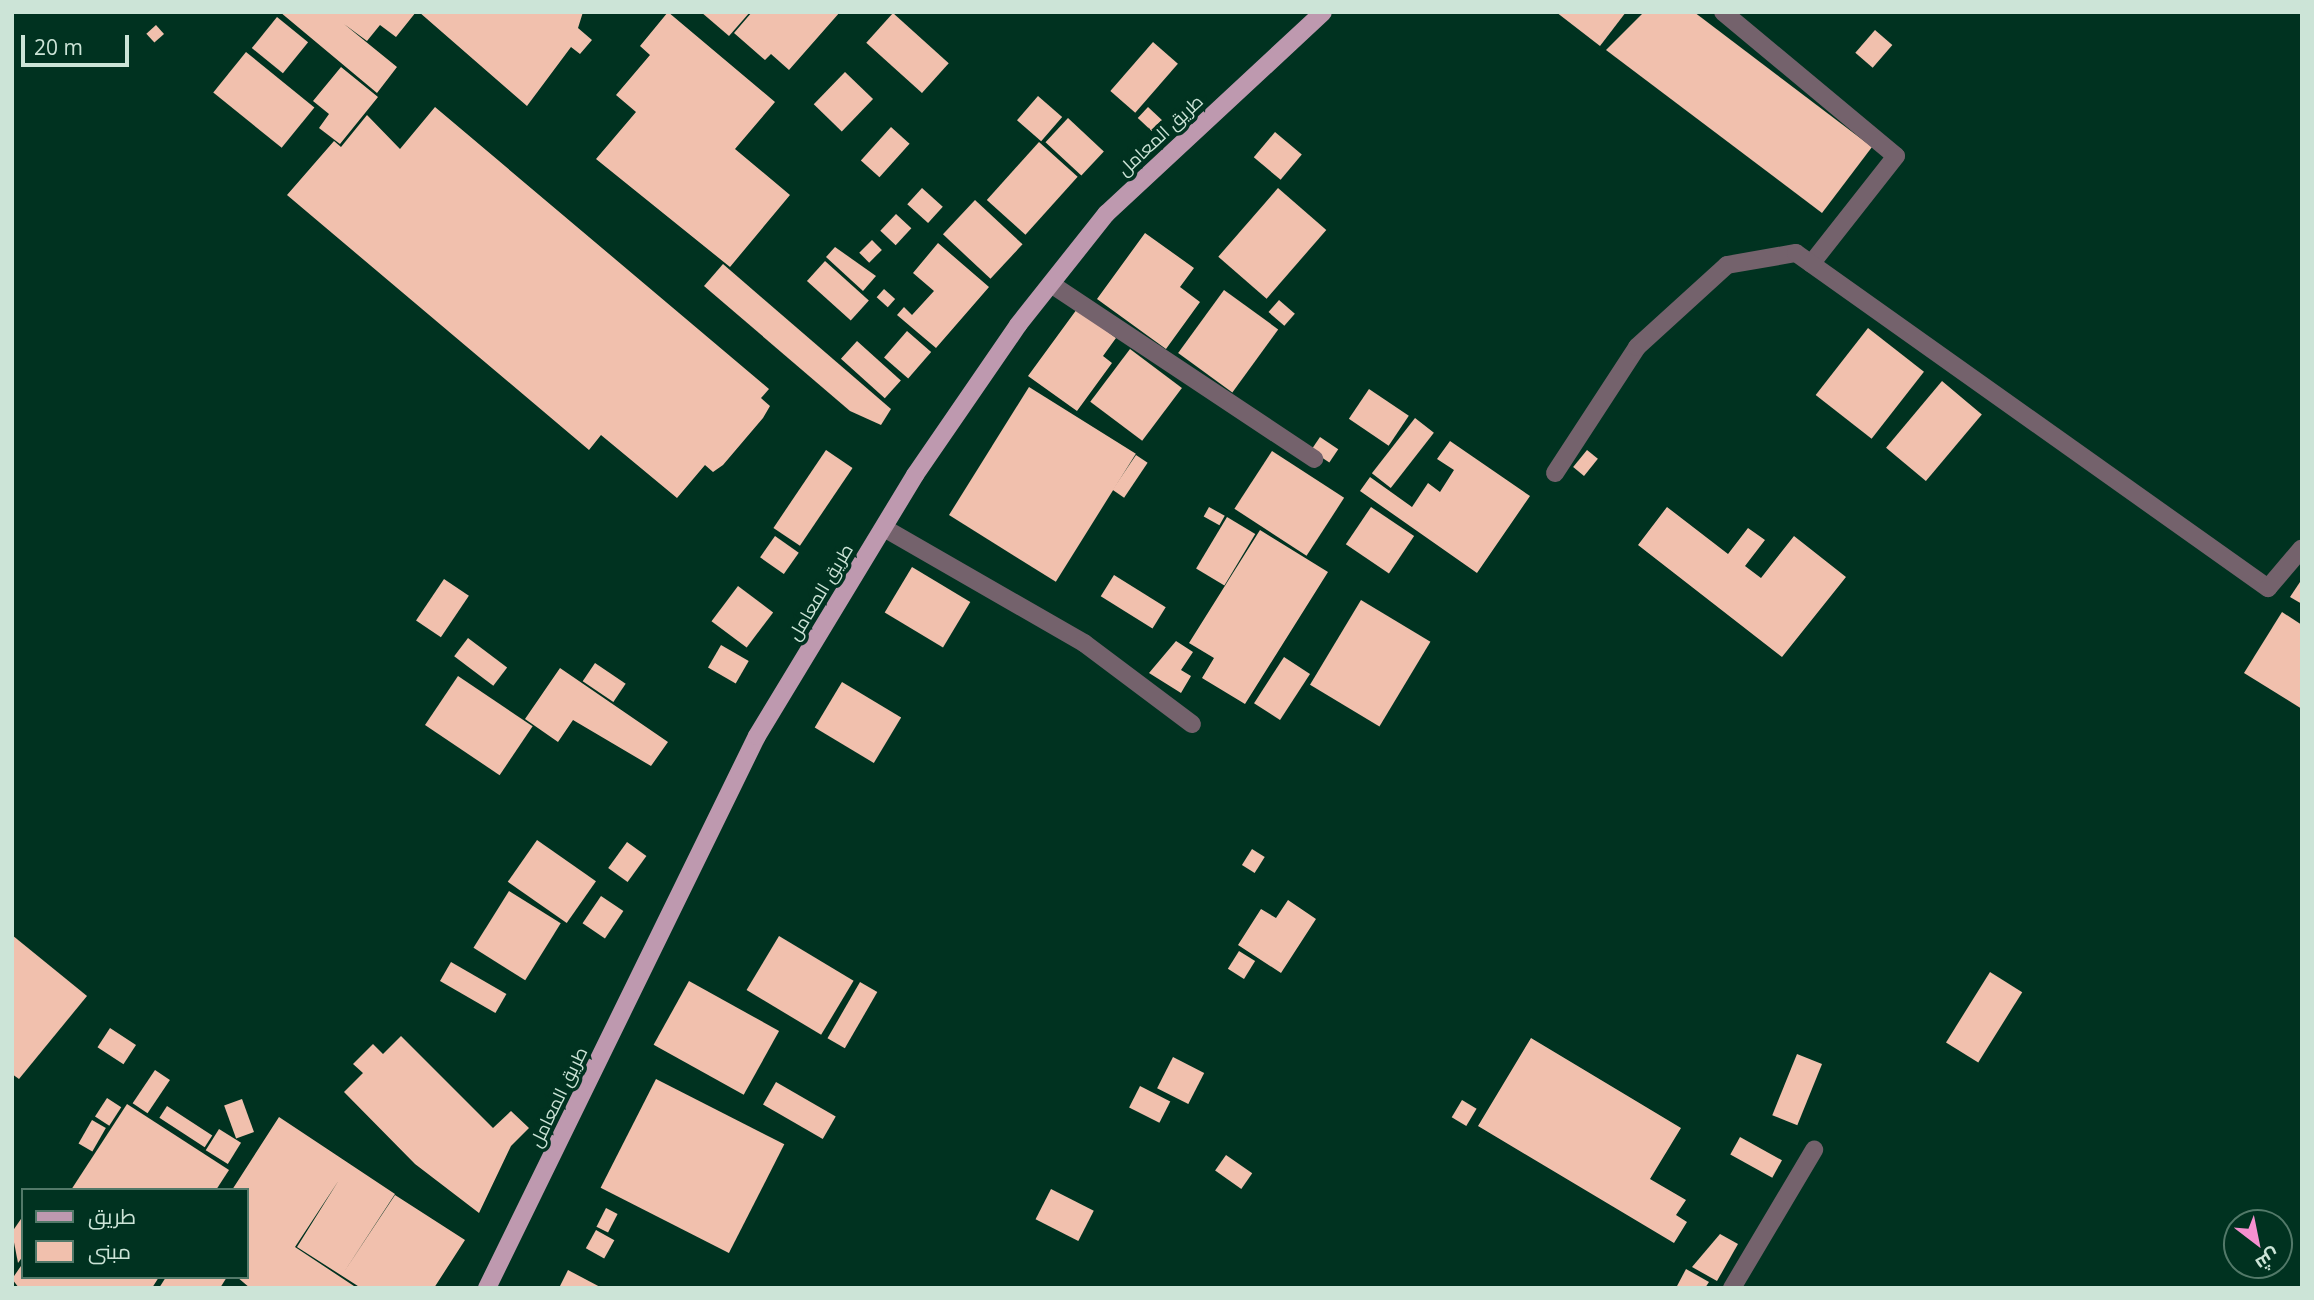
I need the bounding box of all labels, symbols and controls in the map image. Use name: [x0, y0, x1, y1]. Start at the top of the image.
scale bar: [24, 21, 133, 65]
text: 20 m: [34, 33, 83, 61]
street label: طريق المعامل: [1113, 90, 1207, 180]
street label: طريق المعامل: [783, 540, 857, 644]
street label: طريق المعامل: [524, 1043, 592, 1151]
legend: [21, 1188, 248, 1279]
text: طريق: [88, 1202, 136, 1230]
north arrow: [2223, 1209, 2293, 1279]
text: مبنى: [88, 1237, 131, 1265]
text: ش: [2251, 1243, 2285, 1278]

